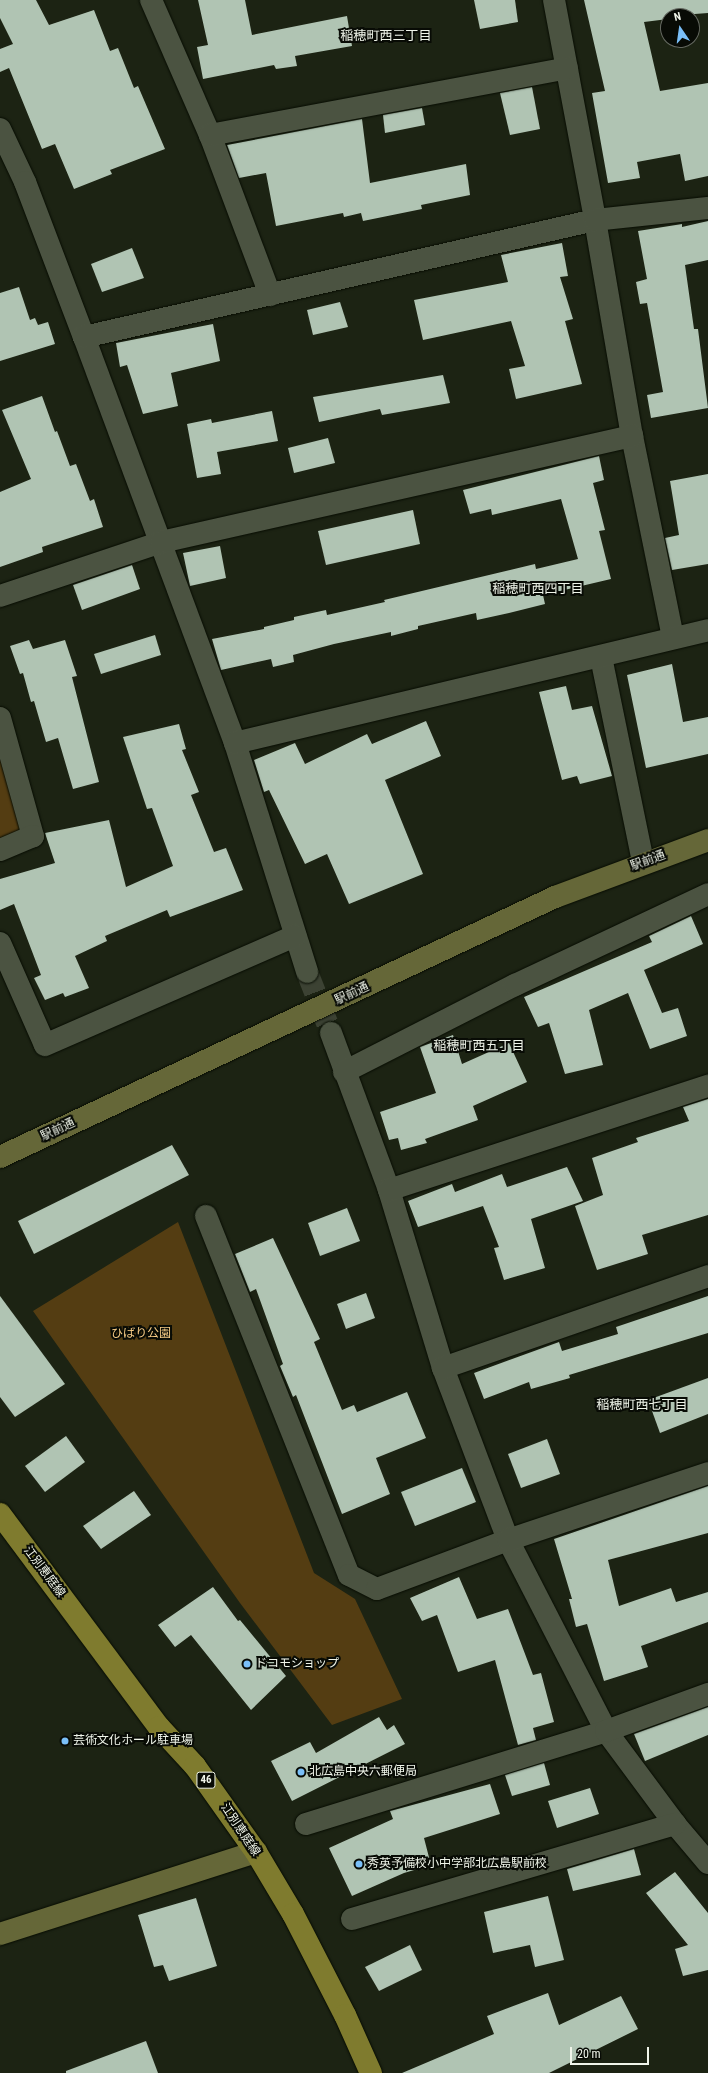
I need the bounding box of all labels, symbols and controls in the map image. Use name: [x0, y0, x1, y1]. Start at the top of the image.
north arrow: [660, 8, 700, 48]
text: N: [673, 10, 682, 24]
district label: 稲穂町西三丁目: [341, 28, 431, 44]
district label: 稲穂町西四丁目: [493, 581, 583, 597]
street label: 駅前通: [629, 848, 667, 874]
street label: 駅前通: [333, 980, 371, 1008]
district label: 稲穂町西五丁目: [434, 1038, 524, 1054]
street label: 駅前通: [39, 1116, 77, 1144]
park label: ひばり公園: [111, 1327, 171, 1341]
district label: 稲穂町西七丁目: [597, 1397, 687, 1413]
street label: 江別恵庭線: [20, 1544, 68, 1600]
place label: ドコモショップ: [255, 1657, 339, 1671]
marker: ドコモショップ: [242, 1659, 252, 1669]
place label: 芸術文化ホール駐車場: [73, 1734, 193, 1748]
marker: 芸術文化ホール駐車場: [60, 1736, 70, 1746]
place label: 北広島中央六郵便局: [309, 1765, 417, 1779]
marker: 北広島中央六郵便局: [296, 1767, 306, 1777]
road number: 46: [196, 1771, 216, 1789]
street label: 江別恵庭線: [217, 1801, 263, 1859]
place label: 秀英予備校小中学部北広島駅前校: [367, 1857, 547, 1871]
marker: 秀英予備校小中学部北広島駅前校: [354, 1859, 364, 1869]
scale bar: [572, 2039, 651, 2065]
text: 20 m: [577, 2047, 601, 2061]

